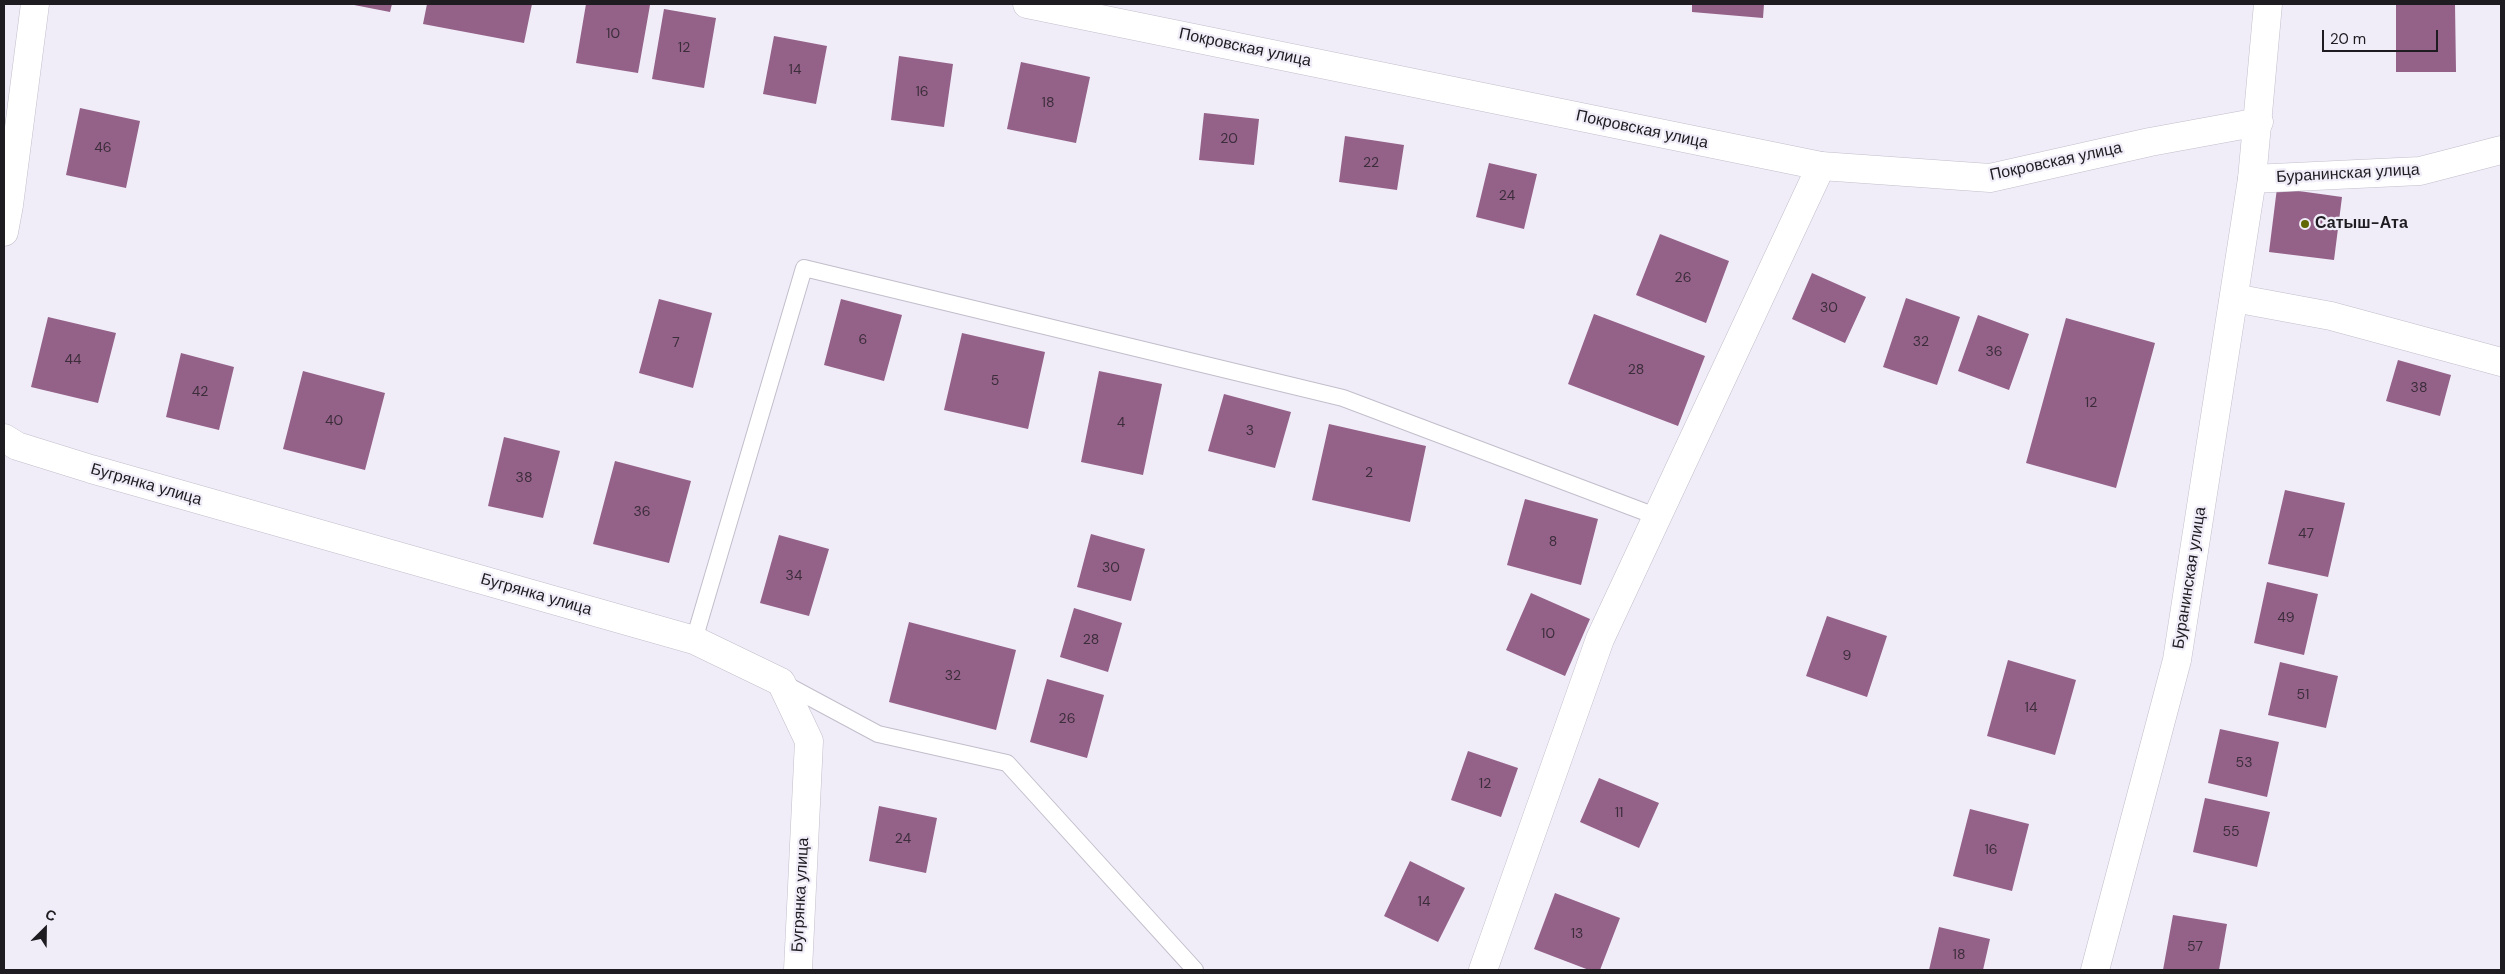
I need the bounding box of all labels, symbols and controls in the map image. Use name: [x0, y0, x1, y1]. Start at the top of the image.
scale bar: [2325, 20, 2441, 52]
street label: Покровская улица: [1177, 25, 1313, 71]
house number: 10: [606, 26, 620, 42]
text: 20 m: [2330, 29, 2366, 49]
house number: 12: [678, 40, 690, 56]
house number: 14: [789, 62, 801, 78]
house number: 16: [915, 84, 929, 100]
house number: 18: [1042, 95, 1054, 111]
street label: Покровская улица: [1574, 107, 1710, 153]
house number: 20: [1220, 131, 1238, 147]
street label: Покровская улица: [1988, 139, 2124, 185]
house number: 46: [94, 140, 112, 156]
house number: 22: [1363, 155, 1379, 171]
street label: Буранинская улица: [2276, 161, 2420, 187]
house number: 24: [1499, 188, 1515, 204]
place label: Сатыш-Ата: [2315, 214, 2408, 234]
marker: Сатыш-Ата: [2299, 218, 2311, 230]
house number: 26: [1675, 270, 1691, 286]
house number: 30: [1820, 300, 1838, 316]
house number: 6: [859, 332, 867, 348]
house number: 32: [1913, 334, 1929, 350]
house number: 7: [672, 335, 680, 351]
house number: 36: [1985, 344, 2003, 360]
house number: 44: [65, 352, 81, 368]
house number: 28: [1628, 362, 1644, 378]
house number: 5: [991, 373, 999, 389]
house number: 38: [2411, 380, 2427, 396]
house number: 42: [192, 384, 208, 400]
house number: 12: [2085, 395, 2097, 411]
house number: 40: [325, 413, 343, 429]
house number: 4: [1117, 415, 1125, 431]
house number: 3: [1246, 423, 1254, 439]
street label: Бугрянка улица: [88, 460, 204, 510]
house number: 2: [1365, 465, 1373, 481]
house number: 38: [516, 470, 532, 486]
house number: 36: [633, 504, 651, 520]
street label: Буранинская улица: [2169, 506, 2211, 650]
house number: 47: [2298, 526, 2314, 542]
house number: 8: [1549, 534, 1557, 550]
house number: 30: [1102, 560, 1120, 576]
house number: 34: [786, 568, 802, 584]
street label: Бугрянка улица: [478, 570, 594, 620]
house number: 49: [2277, 610, 2295, 626]
house number: 10: [1541, 626, 1555, 642]
house number: 28: [1083, 632, 1099, 648]
house number: 9: [1843, 648, 1851, 664]
house number: 32: [945, 668, 961, 684]
house number: 51: [2297, 687, 2309, 703]
house number: 14: [2025, 700, 2037, 716]
house number: 26: [1059, 711, 1075, 727]
house number: 53: [2236, 755, 2252, 771]
house number: 12: [1479, 776, 1491, 792]
house number: 11: [1615, 805, 1623, 821]
house number: 55: [2222, 824, 2240, 840]
house number: 24: [895, 831, 911, 847]
street label: Бугрянка улица: [788, 837, 814, 953]
house number: 16: [1984, 842, 1998, 858]
house number: 14: [1418, 894, 1430, 910]
north arrow: [20, 904, 70, 954]
text: С: [43, 905, 59, 925]
house number: 13: [1571, 926, 1583, 942]
house number: 57: [2187, 939, 2203, 955]
house number: 18: [1953, 947, 1965, 963]

